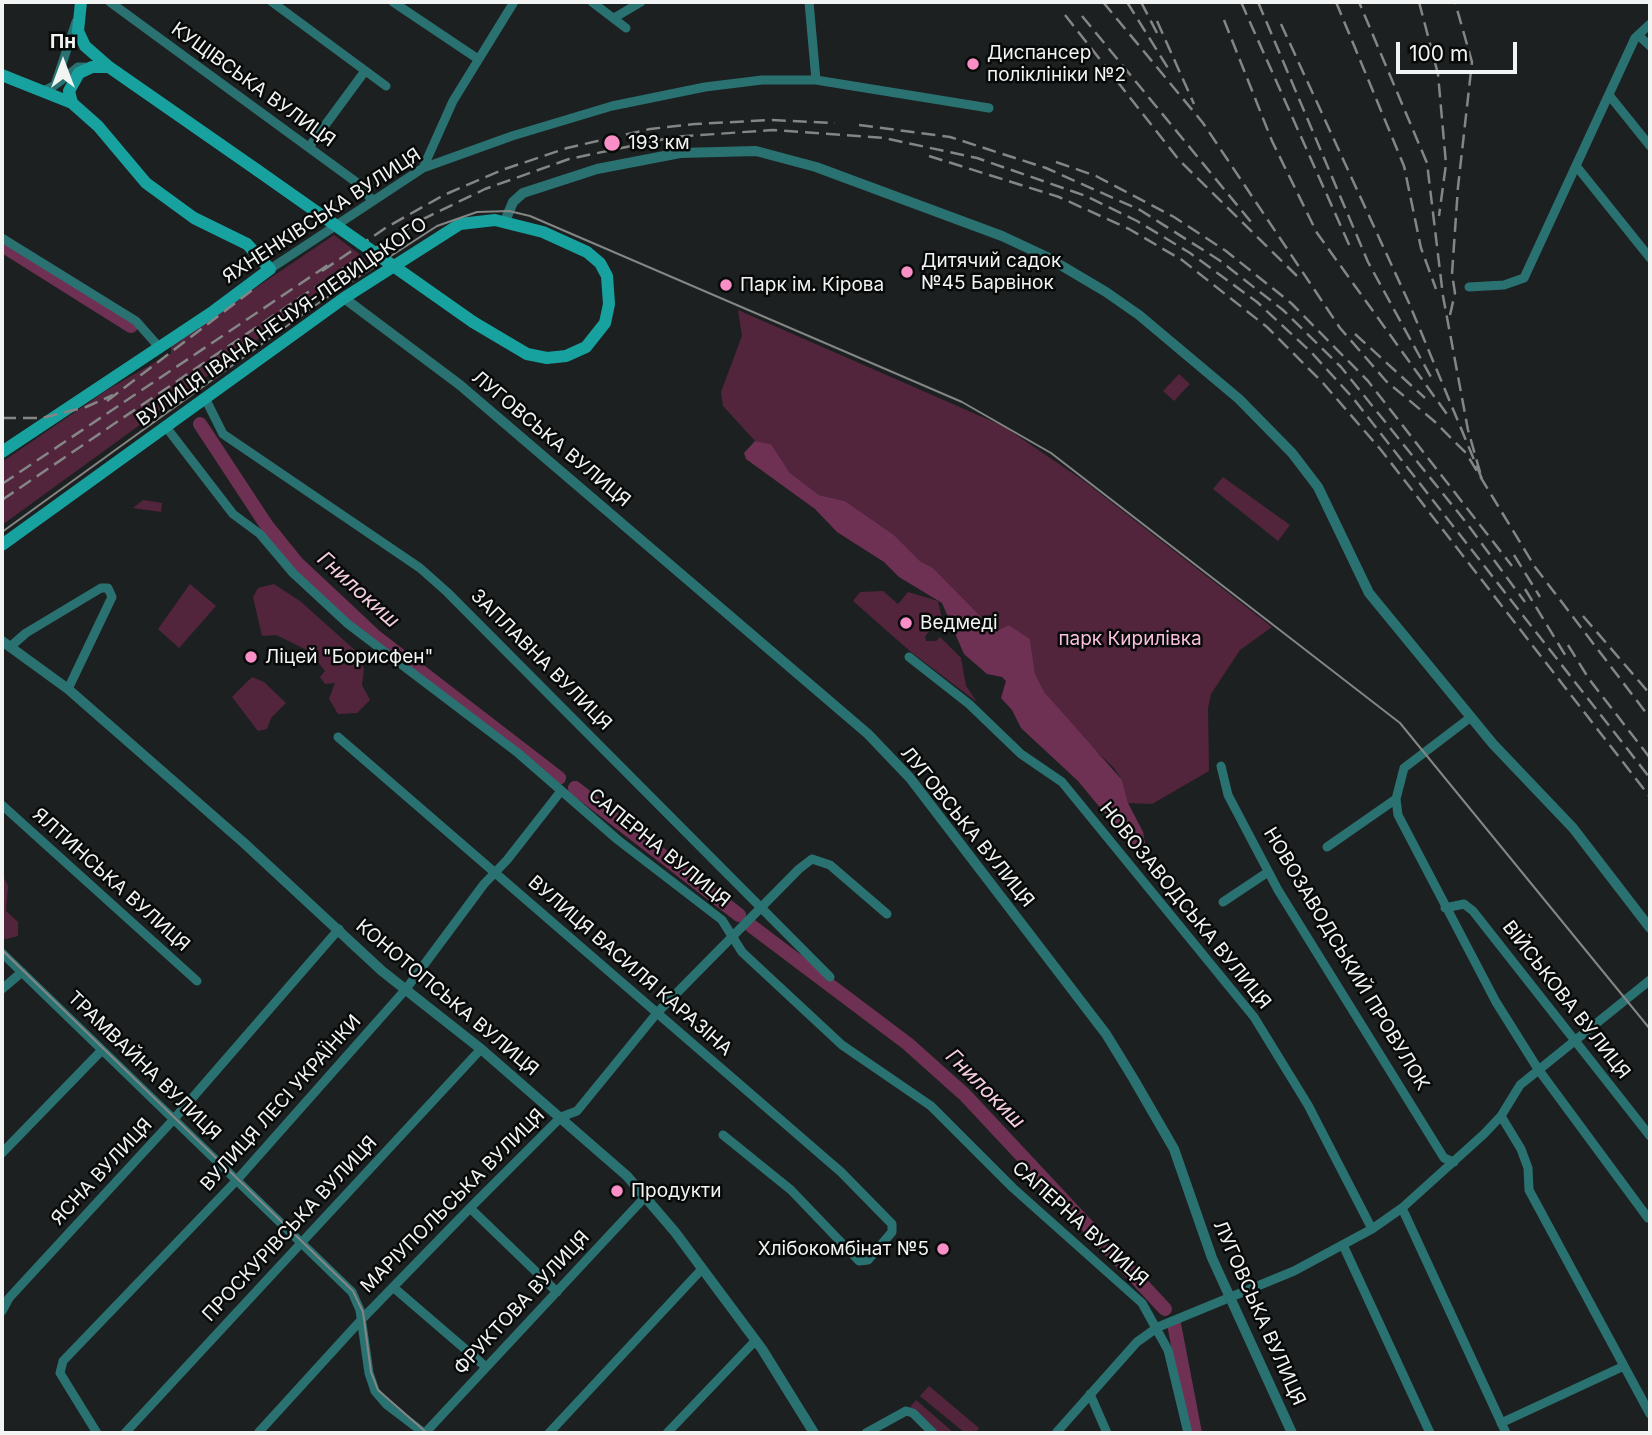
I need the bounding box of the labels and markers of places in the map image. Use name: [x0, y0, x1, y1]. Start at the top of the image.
place label: Диспансер поліклініки №2: [987, 42, 1126, 86]
marker: Диспансер поліклініки №2: [965, 56, 981, 72]
place label: 193 км: [628, 132, 690, 154]
marker: 193 км: [602, 133, 622, 153]
place label: Дитячий садок №45 Барвінок: [921, 250, 1061, 294]
marker: Дитячий садок №45 Барвінок: [899, 264, 915, 280]
place label: Парк ім. Кірова: [740, 274, 884, 296]
marker: Парк ім. Кірова: [718, 277, 734, 293]
place label: Ведмеді: [920, 612, 998, 634]
marker: Ведмеді: [898, 615, 914, 631]
place label: Ліцей "Борисфен": [265, 646, 433, 668]
marker: Ліцей "Борисфен": [243, 649, 259, 665]
place label: Продукти: [631, 1180, 721, 1202]
marker: Продукти: [609, 1183, 625, 1199]
place label: Хлібокомбінат №5: [758, 1238, 929, 1260]
marker: Хлібокомбінат №5: [935, 1241, 951, 1257]

